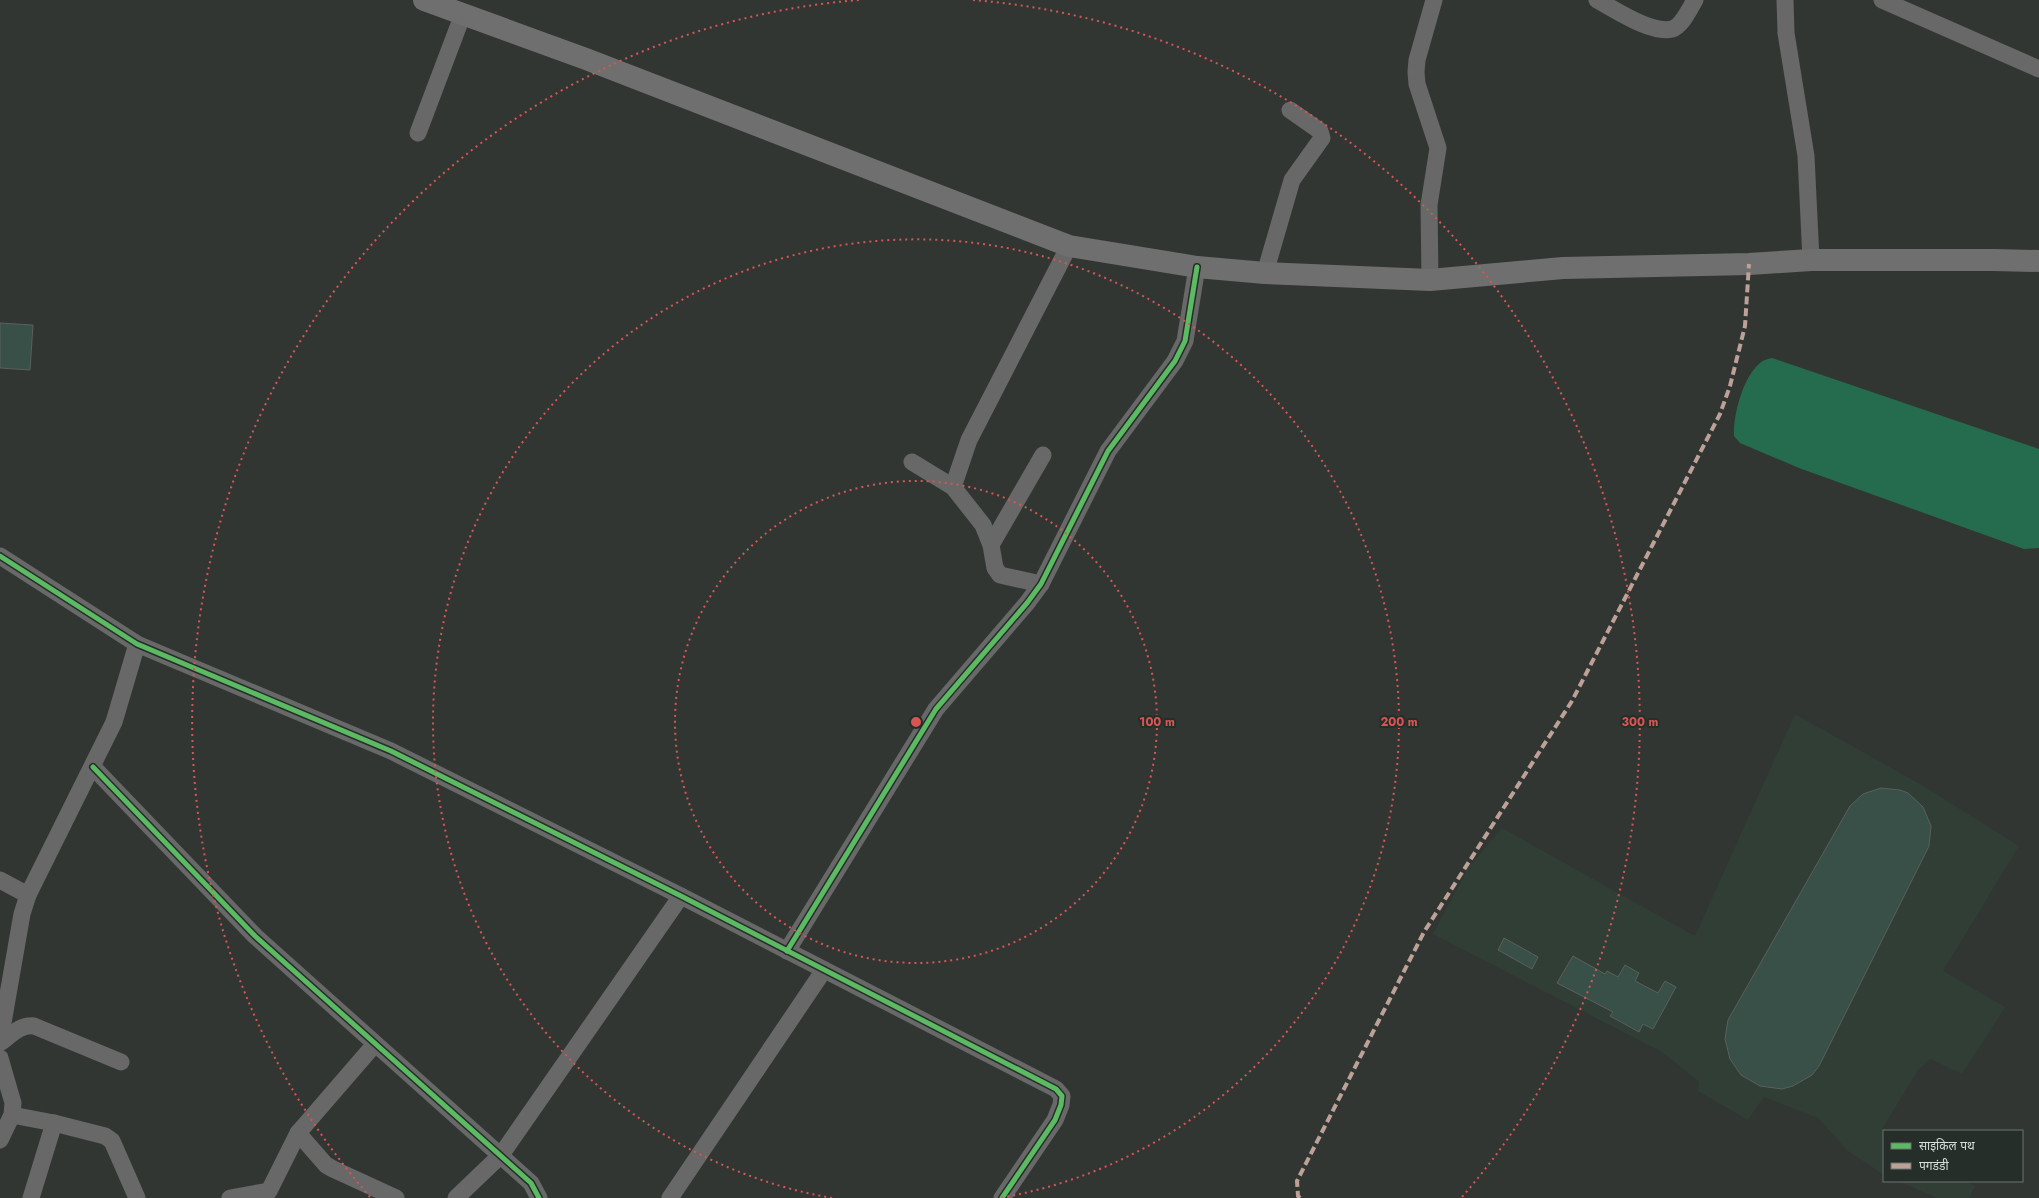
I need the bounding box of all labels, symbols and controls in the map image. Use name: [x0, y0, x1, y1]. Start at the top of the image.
text: 100 m: [1139, 713, 1175, 731]
text: 200 m: [1380, 713, 1418, 731]
text: 300 m: [1622, 713, 1659, 731]
centre of rings: [909, 715, 923, 729]
legend: [1883, 1130, 2023, 1182]
text: साइकिल पथ: [1919, 1137, 1975, 1155]
text: पगडंडी: [1919, 1157, 1949, 1175]

